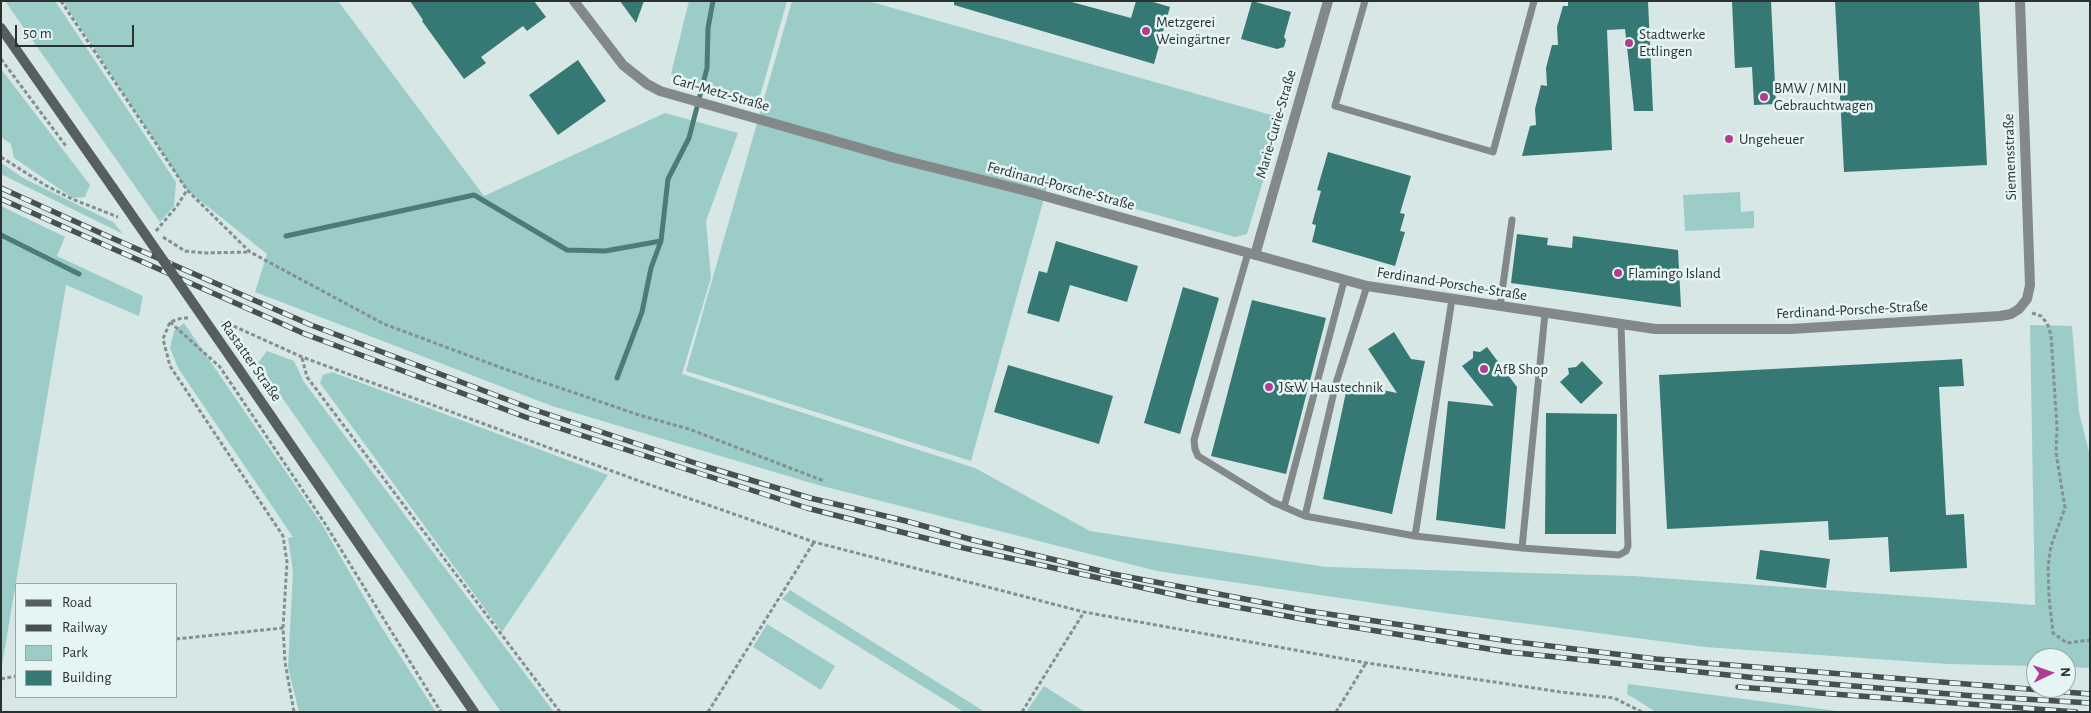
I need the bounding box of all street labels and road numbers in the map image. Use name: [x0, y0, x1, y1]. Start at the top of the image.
street label: Marie-Curie-Straße: [1252, 68, 1300, 180]
street label: Carl-Metz-Straße: [670, 71, 772, 115]
street label: Siemensstraße: [1999, 113, 2021, 201]
street label: Ferdinand-Porsche-Straße: [985, 158, 1137, 214]
street label: Ferdinand-Porsche-Straße: [1376, 263, 1528, 305]
street label: Ferdinand-Porsche-Straße: [1776, 297, 1928, 323]
street label: Rastatter Straße: [217, 317, 285, 405]

